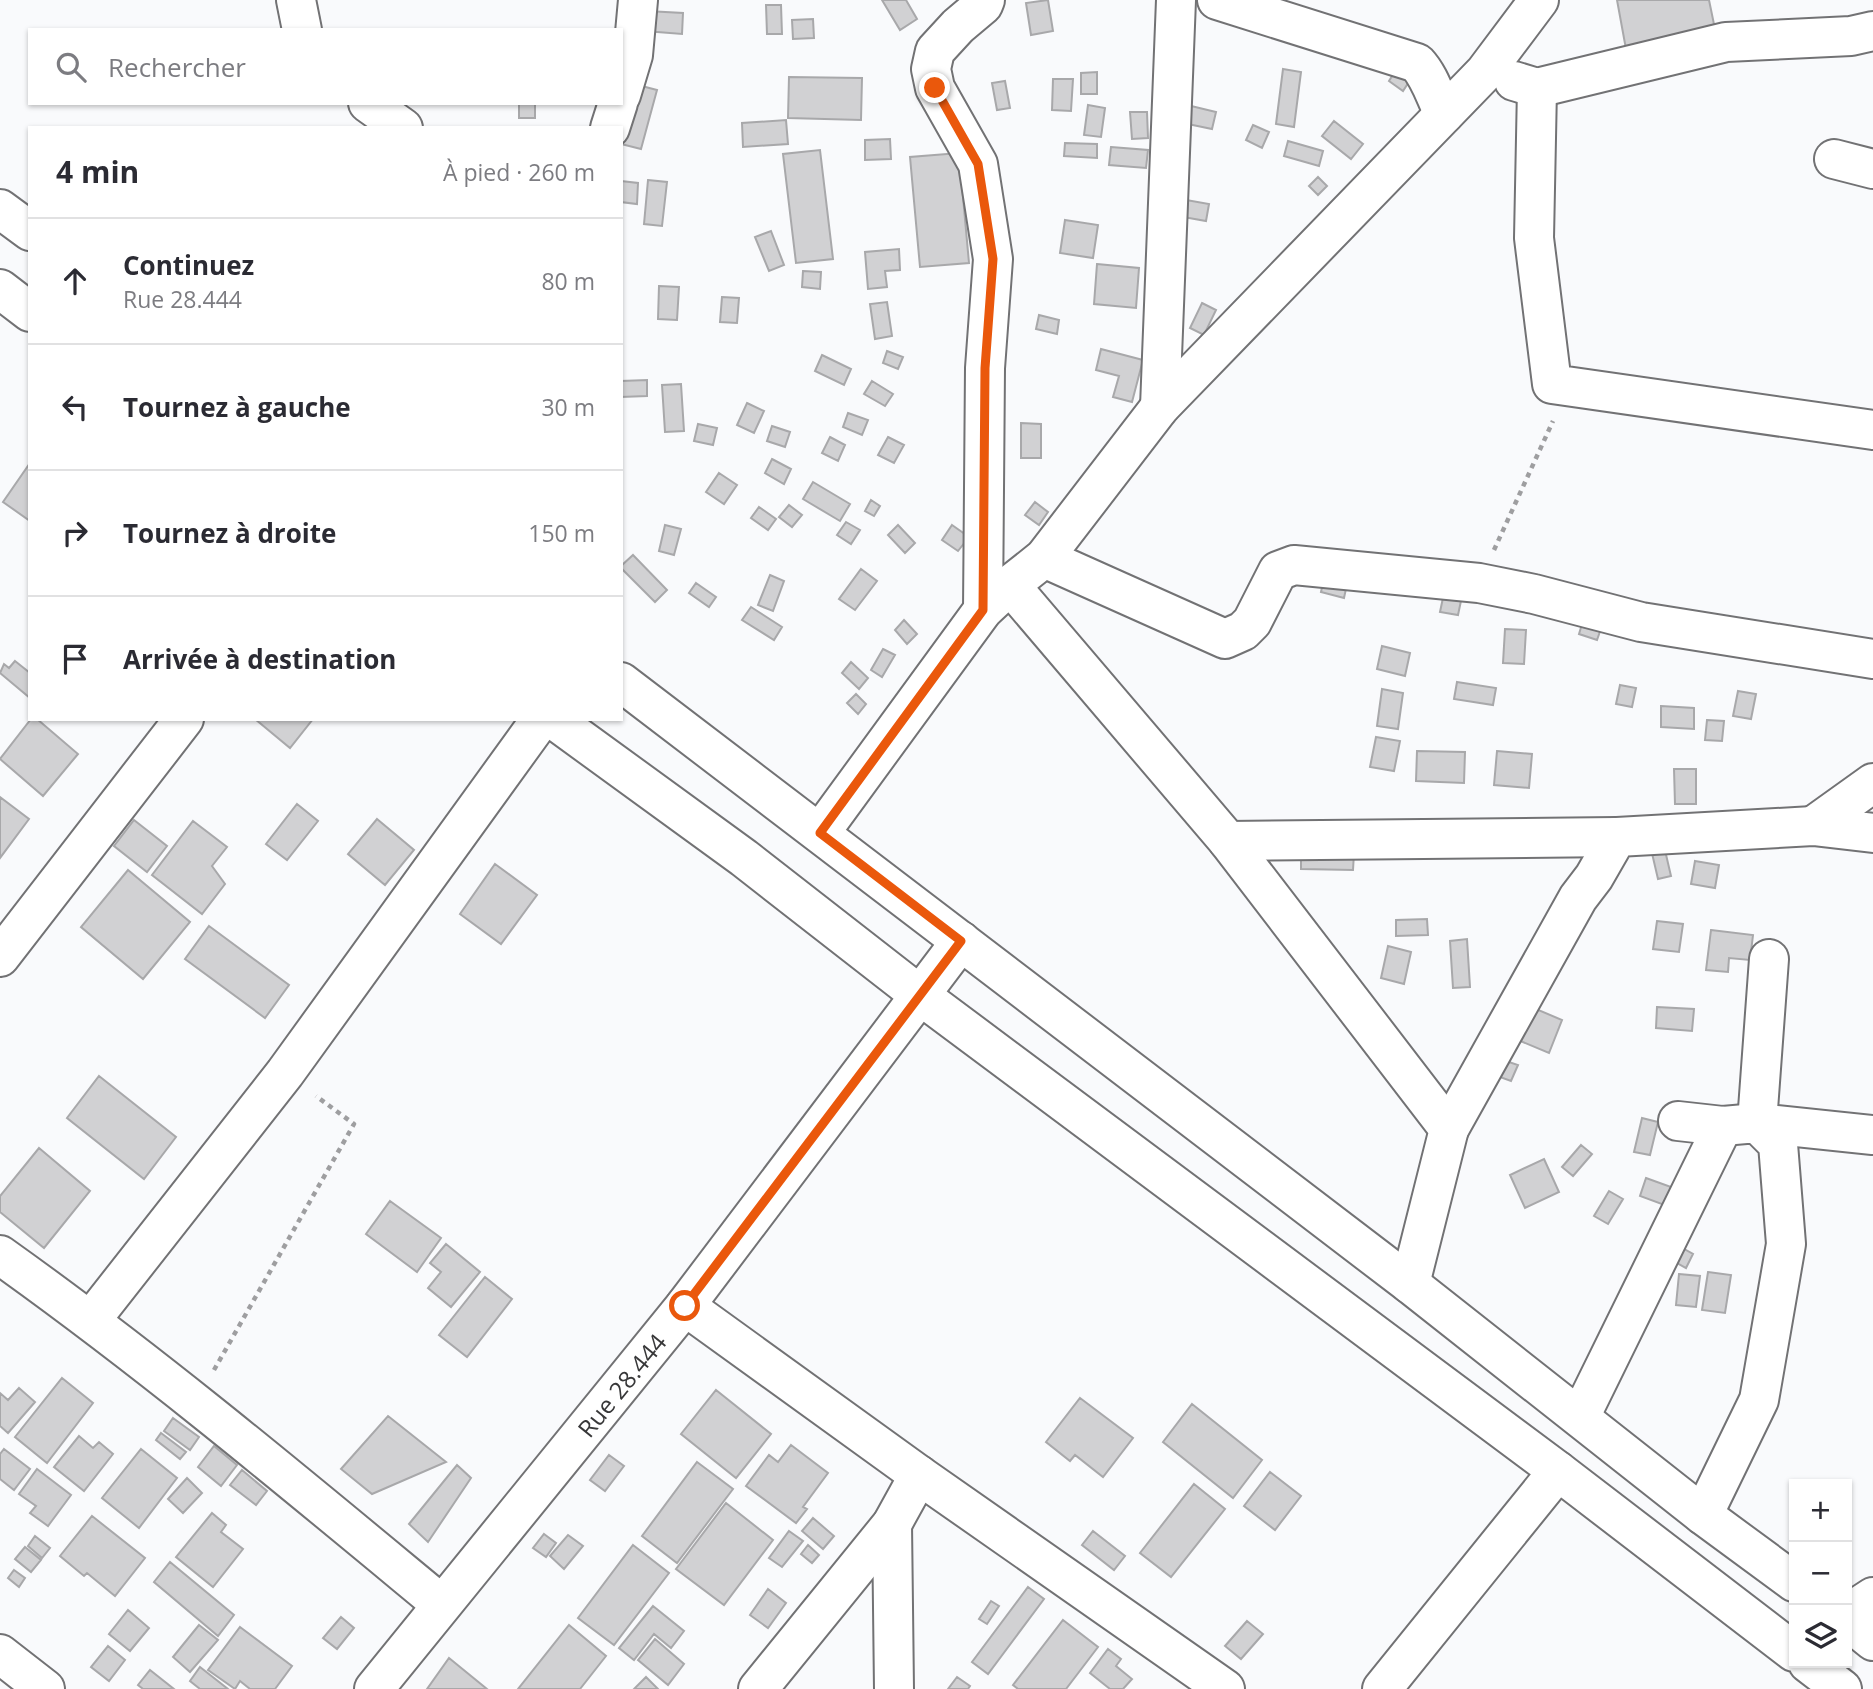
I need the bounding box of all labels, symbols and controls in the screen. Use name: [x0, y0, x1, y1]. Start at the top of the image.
search box: [28, 28, 623, 105]
icon: search: [52, 48, 90, 86]
text: Rechercher: [108, 49, 246, 85]
route end: [919, 72, 950, 103]
text: 4 min: [56, 151, 139, 192]
text: À pied · 260 m: [443, 156, 595, 188]
text: Continuez: [123, 247, 254, 283]
icon: ahead: [56, 262, 94, 300]
text: 80 m: [541, 265, 595, 297]
text: Rue 28.444: [123, 283, 242, 315]
icon: left: [56, 388, 94, 426]
text: Tournez à gauche: [123, 389, 351, 425]
text: 30 m: [541, 391, 595, 423]
icon: right: [56, 514, 94, 552]
text: Tournez à droite: [123, 515, 336, 551]
text: 150 m: [528, 517, 595, 549]
icon: arrive: [56, 640, 94, 678]
text: Arrivée à destination: [123, 641, 396, 677]
route start: [669, 1290, 700, 1321]
street label: Rue 28.444: [569, 1326, 673, 1443]
map controls: [1789, 1479, 1852, 1668]
button: +: [1789, 1479, 1852, 1542]
button: −: [1789, 1542, 1852, 1605]
button: layers: [1789, 1605, 1852, 1668]

